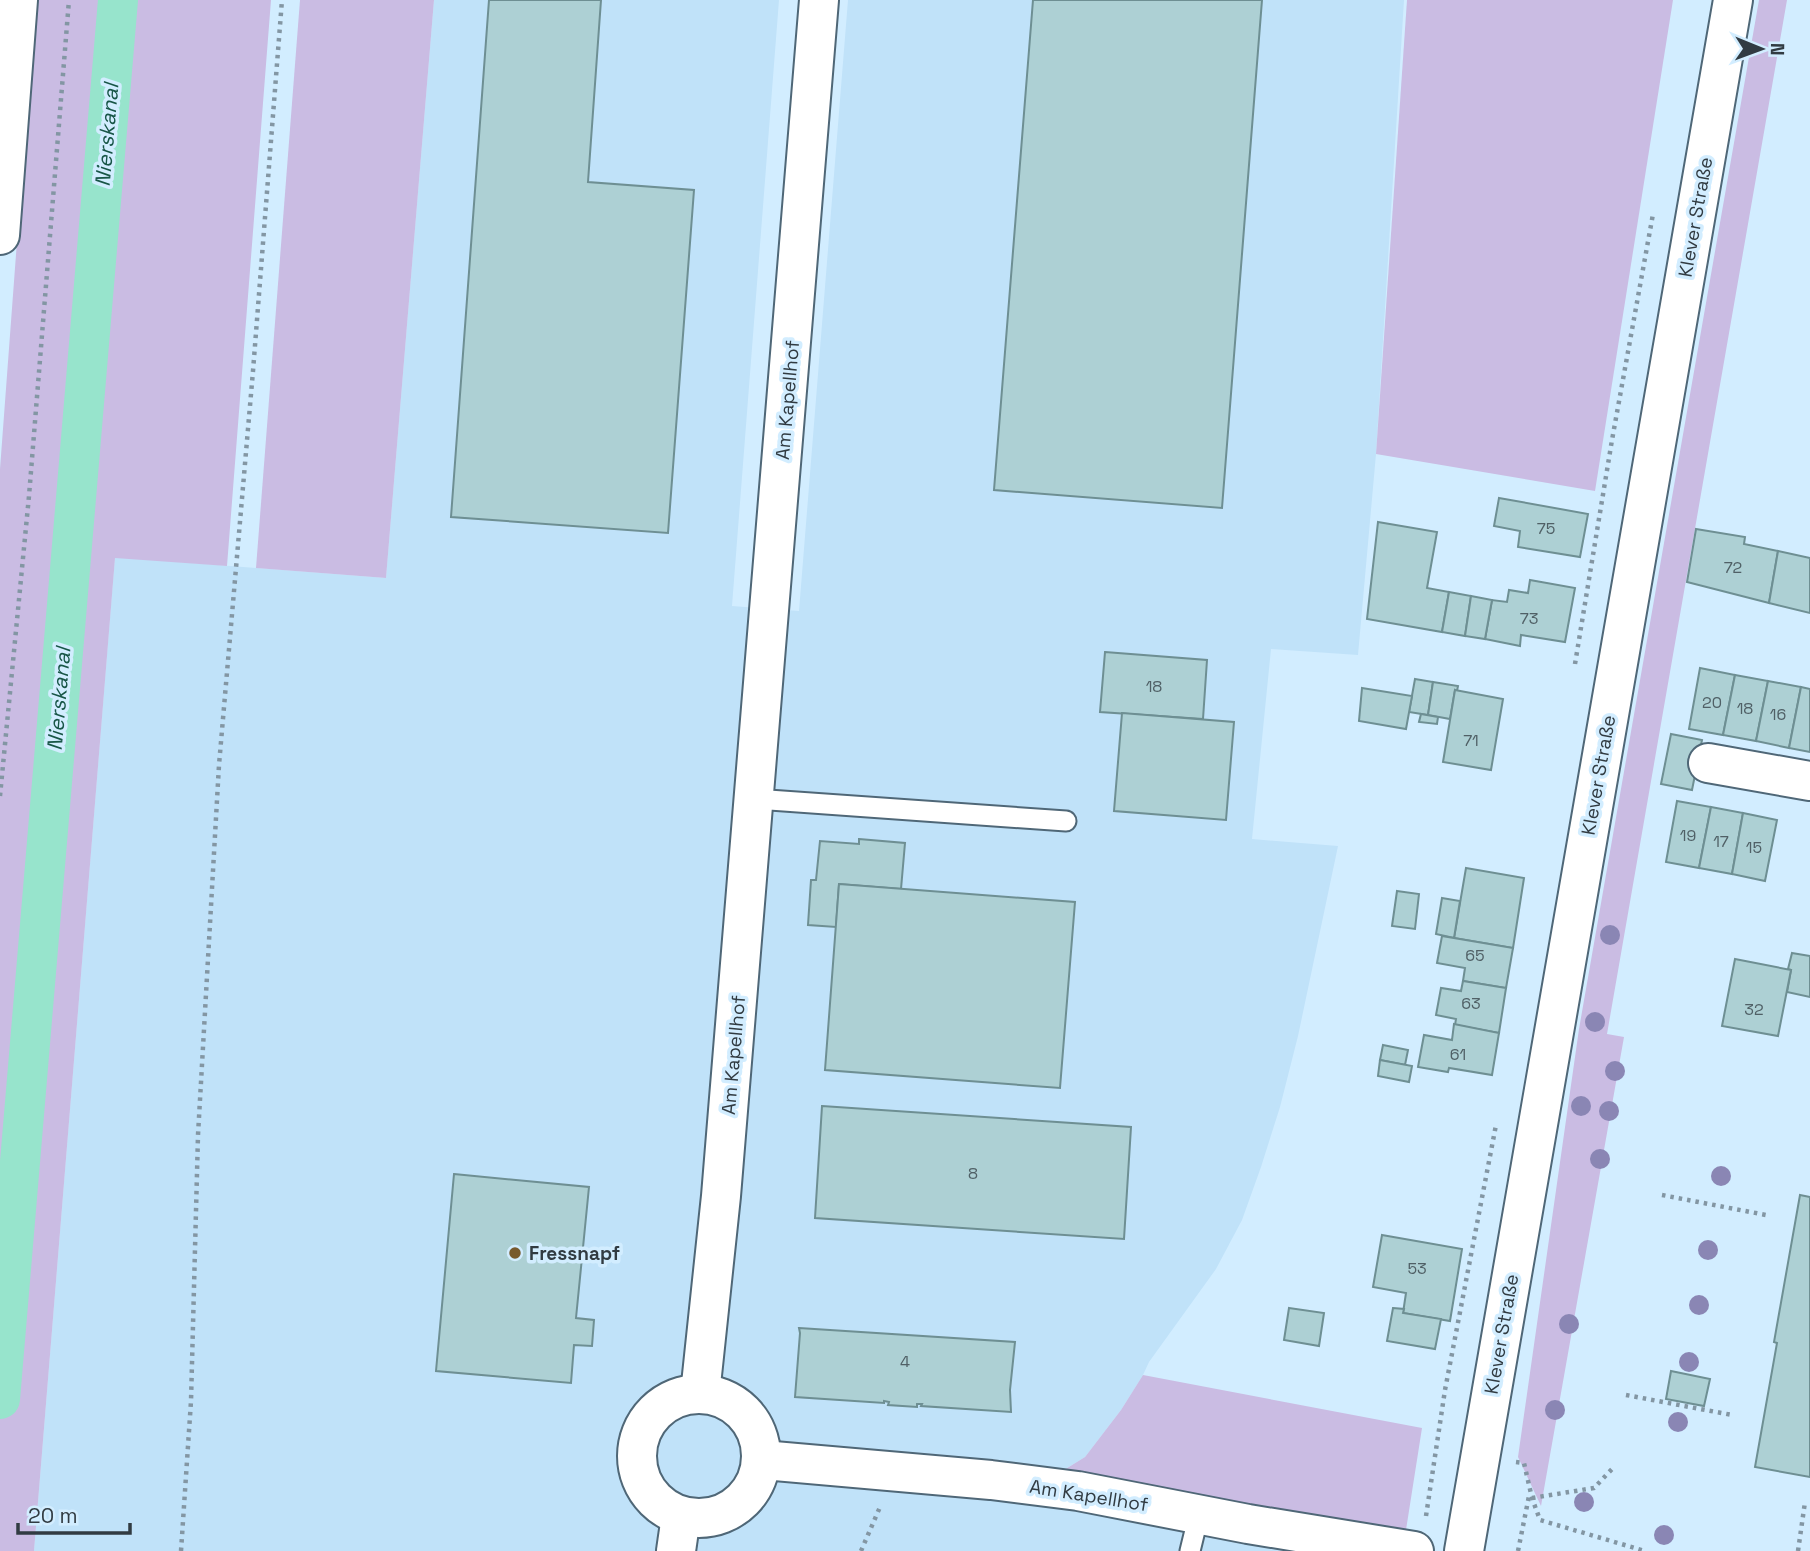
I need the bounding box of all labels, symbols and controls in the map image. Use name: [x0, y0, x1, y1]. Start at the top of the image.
north arrow: [1726, 14, 1796, 84]
text: N: [1765, 43, 1790, 56]
water label: Nierskanal: [89, 79, 125, 188]
street label: Klever Straße: [1673, 155, 1718, 279]
street label: Am Kapellhof: [770, 339, 805, 461]
house number: 75: [1537, 518, 1555, 539]
house number: 72: [1724, 557, 1742, 578]
house number: 73: [1520, 608, 1538, 629]
water label: Nierskanal: [41, 643, 77, 752]
house number: 18: [1146, 676, 1162, 697]
house number: 20: [1702, 692, 1722, 713]
house number: 18: [1737, 698, 1753, 719]
house number: 16: [1770, 704, 1786, 725]
street label: Klever Straße: [1576, 713, 1621, 837]
house number: 71: [1463, 730, 1479, 751]
house number: 19: [1680, 825, 1696, 846]
house number: 17: [1713, 831, 1729, 852]
house number: 15: [1746, 837, 1762, 858]
house number: 65: [1465, 945, 1485, 966]
house number: 63: [1461, 993, 1481, 1014]
street label: Am Kapellhof: [716, 994, 751, 1116]
house number: 32: [1744, 999, 1764, 1020]
house number: 61: [1450, 1044, 1466, 1065]
house number: 8: [968, 1163, 978, 1184]
place label: Fressnapf: [529, 1241, 620, 1266]
marker: Fressnapf: [507, 1245, 523, 1261]
house number: 53: [1407, 1258, 1427, 1279]
street label: Klever Straße: [1479, 1272, 1524, 1396]
house number: 4: [900, 1351, 910, 1372]
street label: Am Kapellhof: [1028, 1474, 1150, 1517]
scale bar: [18, 1492, 130, 1536]
text: 20 m: [28, 1502, 78, 1529]

